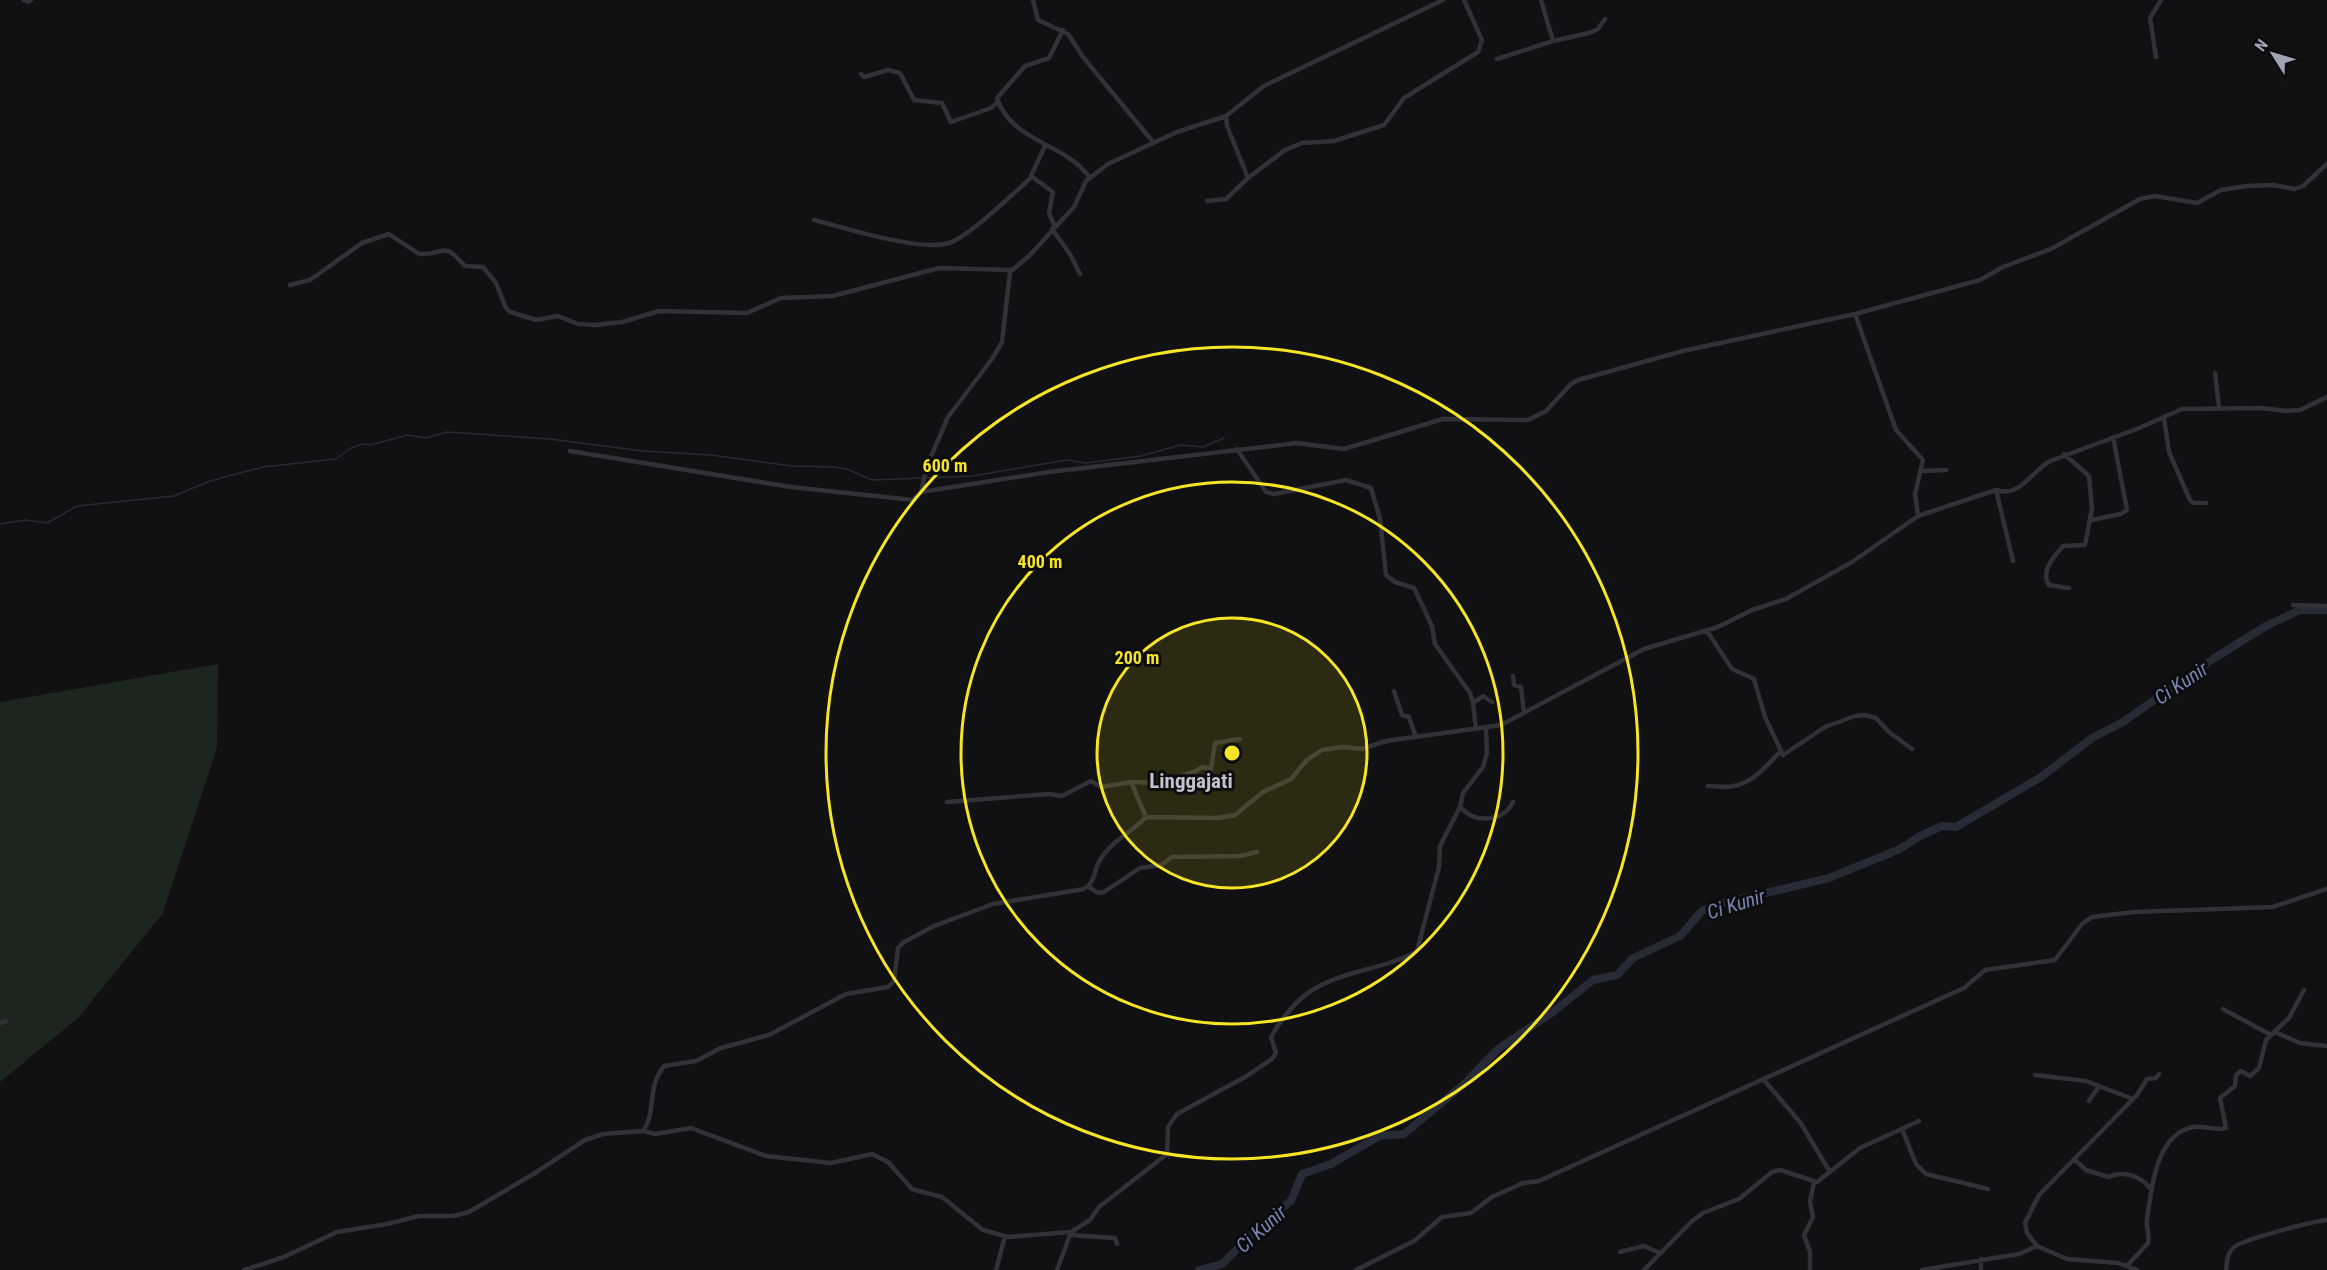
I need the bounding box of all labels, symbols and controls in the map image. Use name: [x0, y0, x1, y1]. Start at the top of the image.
north arrow: [2243, 24, 2303, 84]
text: N: [2251, 36, 2272, 55]
text: 600 m: [923, 455, 967, 476]
text: 400 m: [1018, 551, 1062, 572]
text: 200 m: [1115, 647, 1159, 668]
water label: Ci Kunir: [2150, 656, 2213, 710]
centre of rings: [1222, 743, 1242, 763]
district label: Linggajati: [1149, 769, 1233, 793]
water label: Ci Kunir: [1704, 884, 1769, 924]
water label: Ci Kunir: [1231, 1199, 1292, 1258]

